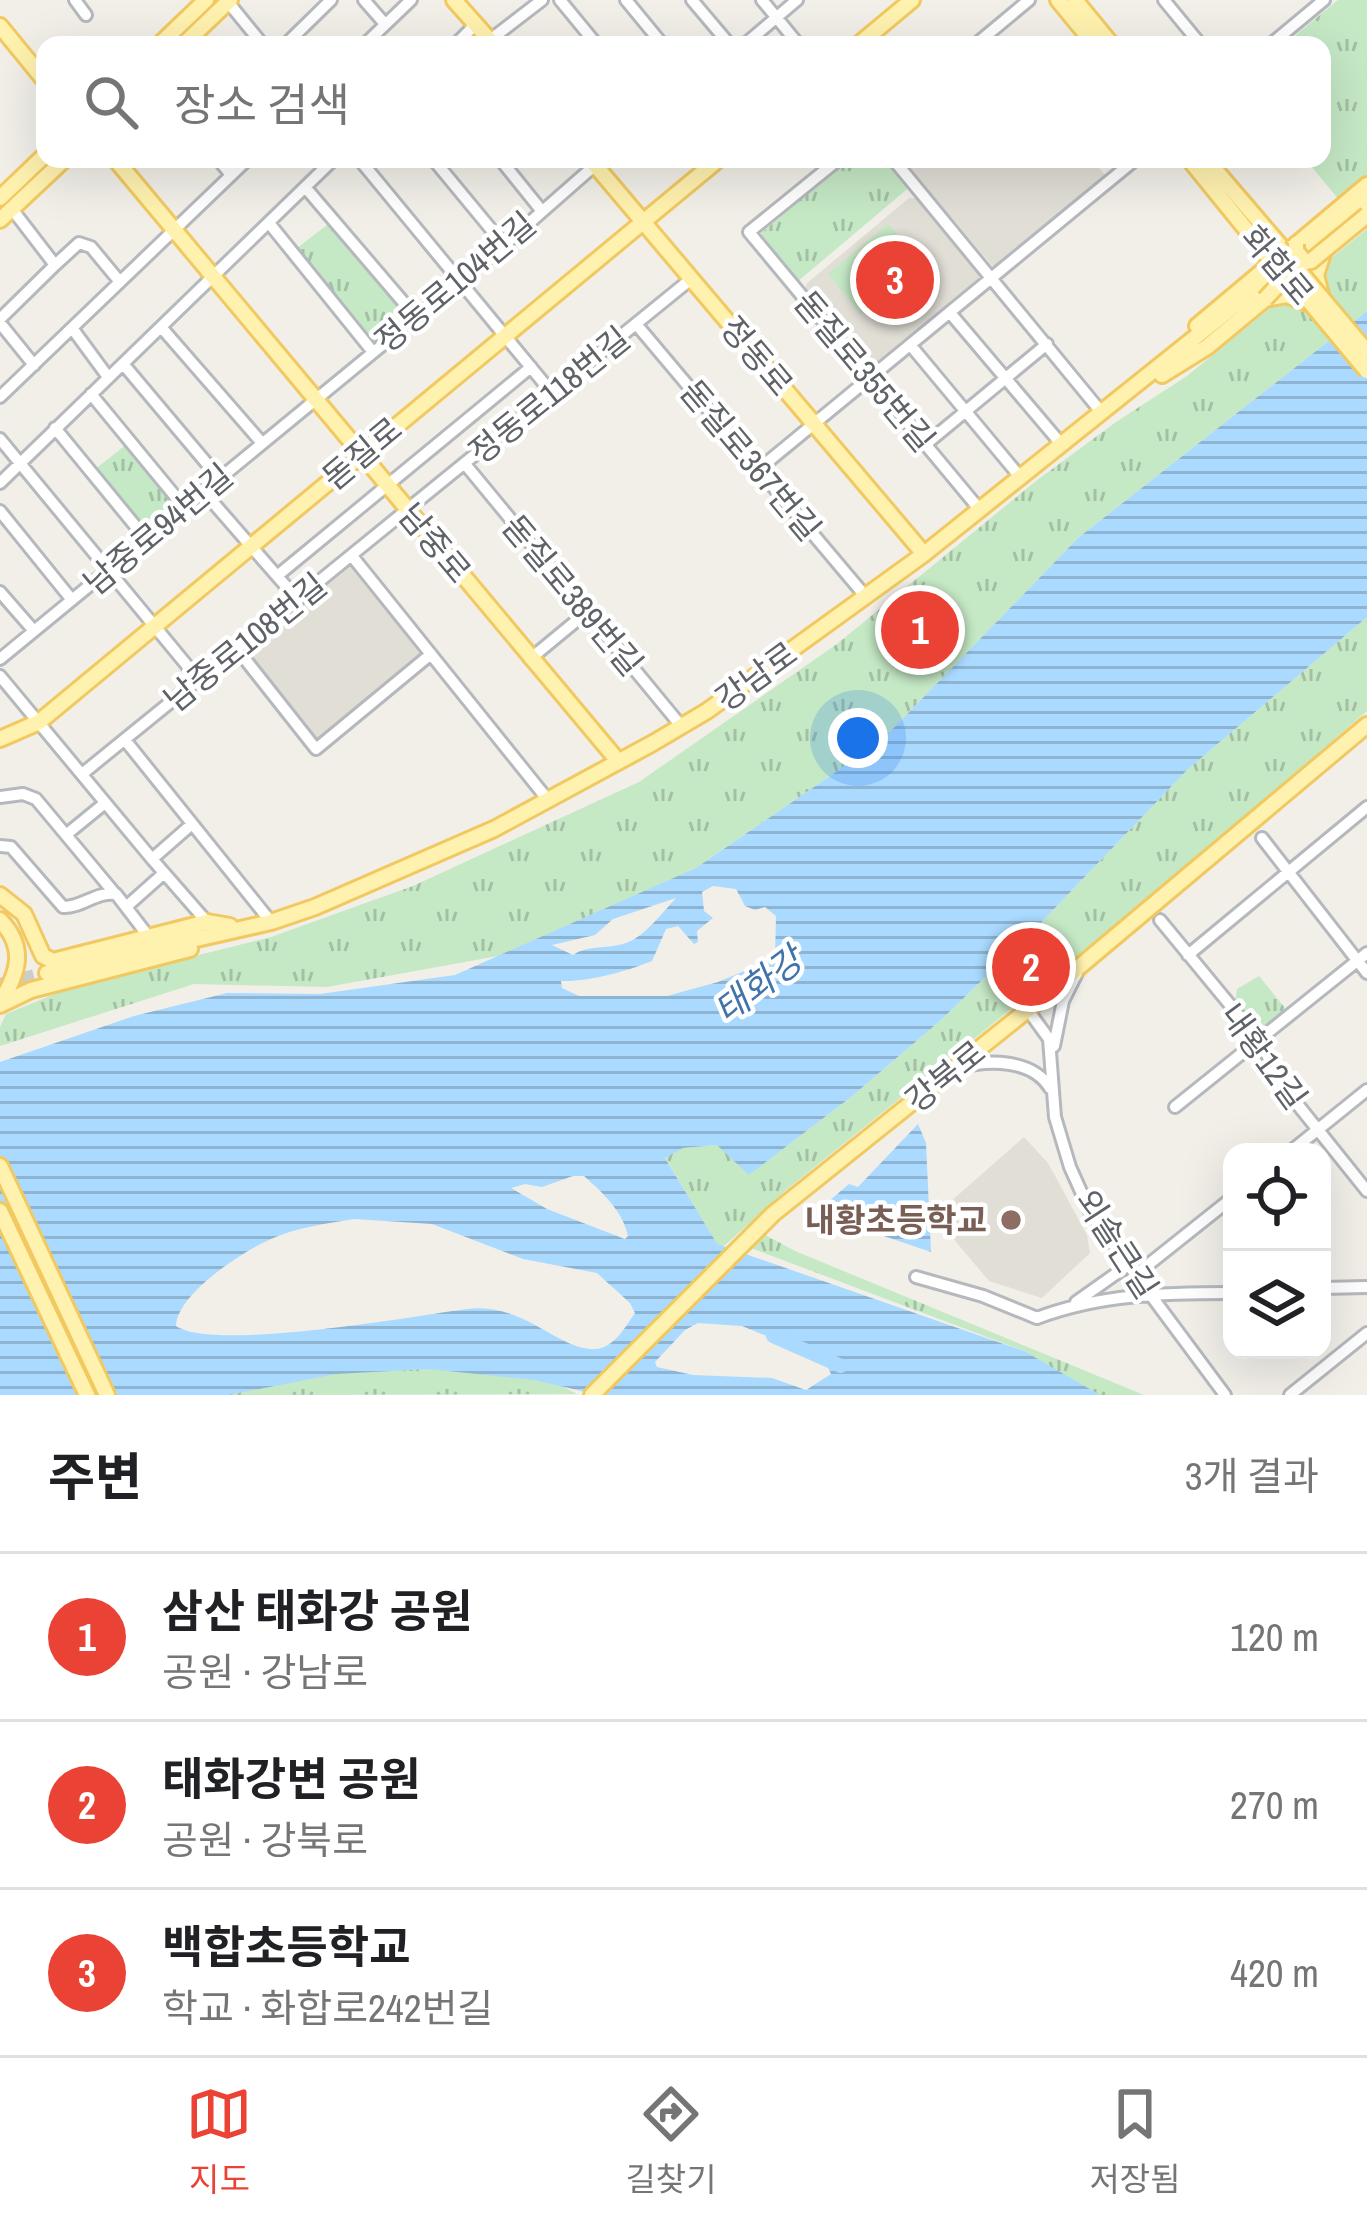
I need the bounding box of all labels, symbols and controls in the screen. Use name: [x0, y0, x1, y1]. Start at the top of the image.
search box: [36, 36, 1331, 168]
icon: search: [78, 69, 144, 135]
text: 장소 검색: [174, 74, 350, 135]
street label: 정동로104번길: [365, 202, 545, 362]
street label: 화합로: [1232, 216, 1324, 314]
pin: 3: [856, 235, 934, 325]
street label: 돋질로355번길: [785, 281, 945, 461]
street label: 정동로: [711, 307, 803, 405]
street label: 정동로118번길: [459, 317, 639, 473]
street label: 돋질로367번길: [671, 370, 831, 550]
street label: 돋질로: [313, 407, 411, 499]
street label: 남중로94번길: [74, 454, 242, 604]
street label: 남중로: [389, 494, 481, 592]
street label: 돋질로389번길: [493, 505, 653, 685]
street label: 남중로108번길: [155, 563, 335, 721]
pin: 1: [881, 585, 959, 675]
street label: 강남로: [706, 631, 806, 721]
your location: [828, 708, 888, 768]
pin: 2: [992, 922, 1070, 1012]
water label: 태화강: [704, 933, 816, 1034]
street label: 내황12길: [1211, 994, 1317, 1118]
street label: 강북로: [896, 1030, 994, 1122]
map controls: [1223, 1143, 1331, 1359]
button: locate: [1223, 1143, 1331, 1251]
street label: 외솔큰길: [1065, 1181, 1169, 1307]
place label: 내황초등학교: [805, 1198, 987, 1242]
marker: 내황초등학교: [998, 1207, 1024, 1233]
button: layers: [1223, 1251, 1331, 1359]
text: 주변: [48, 1442, 142, 1511]
text: 3개 결과: [1185, 1450, 1319, 1502]
text: 삼산 태화강 공원: [162, 1580, 472, 1641]
text: 1: [78, 1611, 96, 1663]
text: 120 m: [1230, 1611, 1319, 1663]
text: 공원 · 강남로: [162, 1646, 368, 1698]
text: 태화강변 공원: [162, 1748, 421, 1809]
text: 2: [78, 1779, 96, 1831]
text: 270 m: [1230, 1779, 1319, 1831]
text: 공원 · 강북로: [162, 1814, 368, 1866]
text: 백합초등학교: [162, 1916, 410, 1977]
text: 3: [78, 1947, 96, 1999]
text: 420 m: [1230, 1947, 1319, 1999]
text: 학교 · 화합로242번길: [162, 1982, 493, 2034]
tab: 지도: [186, 2081, 252, 2201]
tab: 길찾기: [625, 2081, 717, 2201]
tab: 저장됨: [1089, 2081, 1181, 2201]

